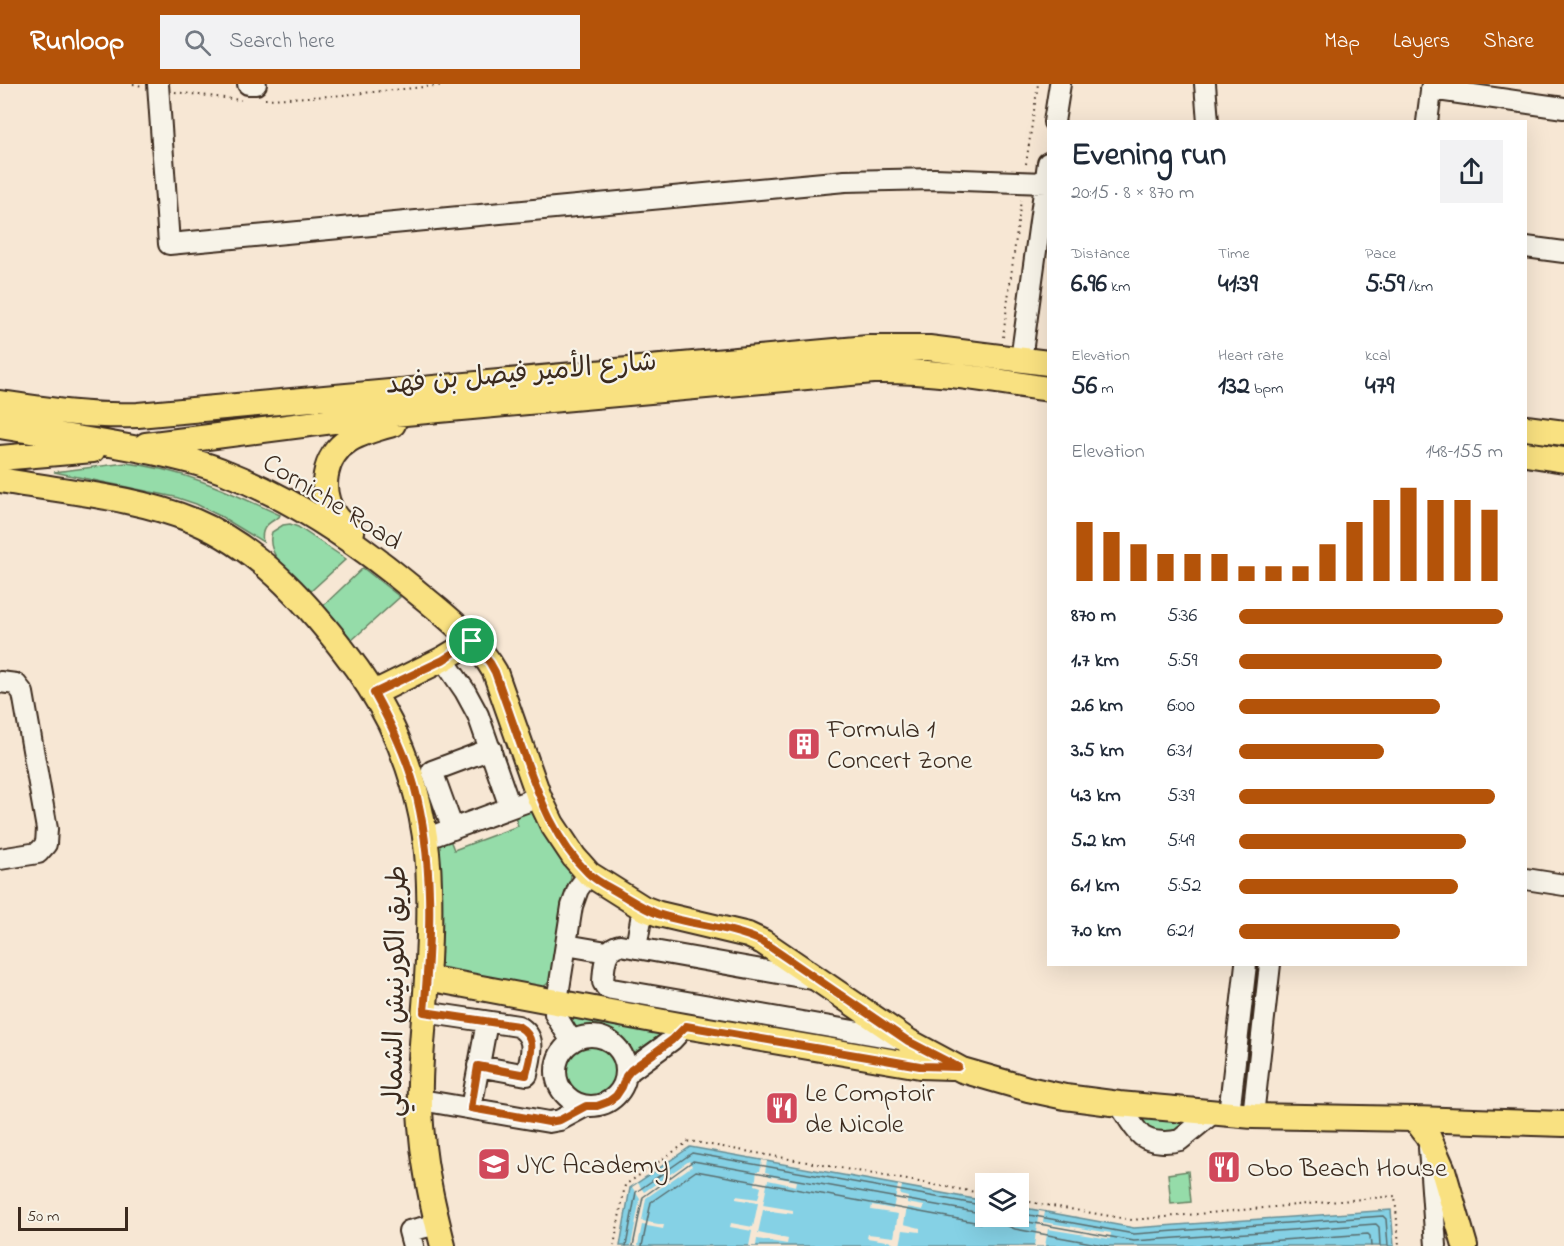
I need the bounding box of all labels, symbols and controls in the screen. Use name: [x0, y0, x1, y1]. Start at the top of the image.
search box: [160, 15, 580, 69]
text: Runloop: [30, 22, 124, 63]
icon: search: [181, 26, 214, 59]
text: Search here: [229, 26, 335, 58]
text: Map: [1324, 27, 1360, 57]
text: Layers: [1393, 27, 1450, 57]
text: Share: [1483, 27, 1534, 57]
text: Evening run: [1071, 132, 1226, 180]
button: share: [1440, 140, 1503, 203]
text: 20:15 · 8 × 870 m: [1071, 179, 1194, 208]
text: Distance: [1071, 242, 1130, 266]
text: Time: [1218, 242, 1250, 266]
text: Pace: [1365, 242, 1396, 266]
text: 6.96: [1071, 266, 1107, 304]
text: 41:39: [1218, 266, 1258, 304]
text: 5:59: [1365, 266, 1405, 304]
text: km: [1107, 275, 1130, 299]
text: /km: [1405, 275, 1433, 299]
street label: شارع الأمير فيصل بن فهد: [384, 342, 659, 406]
text: Elevation: [1071, 344, 1130, 368]
text: Heart rate: [1218, 344, 1284, 368]
text: kcal: [1365, 344, 1390, 368]
text: 56: [1071, 368, 1097, 406]
text: 132: [1218, 368, 1250, 406]
text: 479: [1365, 368, 1394, 406]
text: m: [1097, 377, 1114, 401]
text: bpm: [1250, 377, 1284, 401]
text: Elevation: [1071, 438, 1145, 467]
text: 148–155 m: [1425, 438, 1503, 467]
street label: Corniche Road: [254, 445, 409, 561]
text: 870 m: [1071, 602, 1116, 631]
text: 5:36: [1167, 602, 1197, 631]
pin: [446, 615, 497, 666]
icon: arrive: [455, 624, 488, 657]
text: 1.7 km: [1071, 647, 1119, 676]
text: 5:59: [1167, 647, 1198, 676]
text: 2.6 km: [1071, 692, 1123, 721]
text: 6:00: [1167, 692, 1195, 721]
place label: Formula 1 Concert Zone: [826, 711, 973, 781]
building icon: Formula 1 Concert Zone: [786, 726, 822, 762]
text: 3.5 km: [1071, 737, 1124, 766]
text: 6:31: [1167, 737, 1192, 766]
text: 4.3 km: [1071, 782, 1121, 811]
text: 5:39: [1167, 782, 1194, 811]
text: 5.2 km: [1071, 827, 1126, 856]
text: 5:49: [1167, 827, 1194, 856]
street label: طريق الكورنيش الشمالي: [375, 865, 419, 1117]
text: 6.1 km: [1071, 872, 1120, 901]
text: 5:52: [1167, 872, 1202, 901]
text: 7.0 km: [1071, 917, 1121, 946]
text: 6:21: [1167, 917, 1194, 946]
place label: Le Comptoir de Nicole: [805, 1075, 935, 1145]
restaurant icon: Le Comptoir de Nicole: [764, 1090, 800, 1126]
school or university icon: JYC Academy: [476, 1146, 512, 1182]
place label: JYC Academy: [517, 1147, 669, 1186]
restaurant icon: Obo Beach House: [1206, 1149, 1242, 1185]
place label: Obo Beach House: [1247, 1150, 1448, 1189]
map controls: [975, 1173, 1029, 1227]
button: layers: [975, 1173, 1029, 1227]
scale bar: [18, 1204, 128, 1232]
text: 50 m: [27, 1205, 59, 1229]

